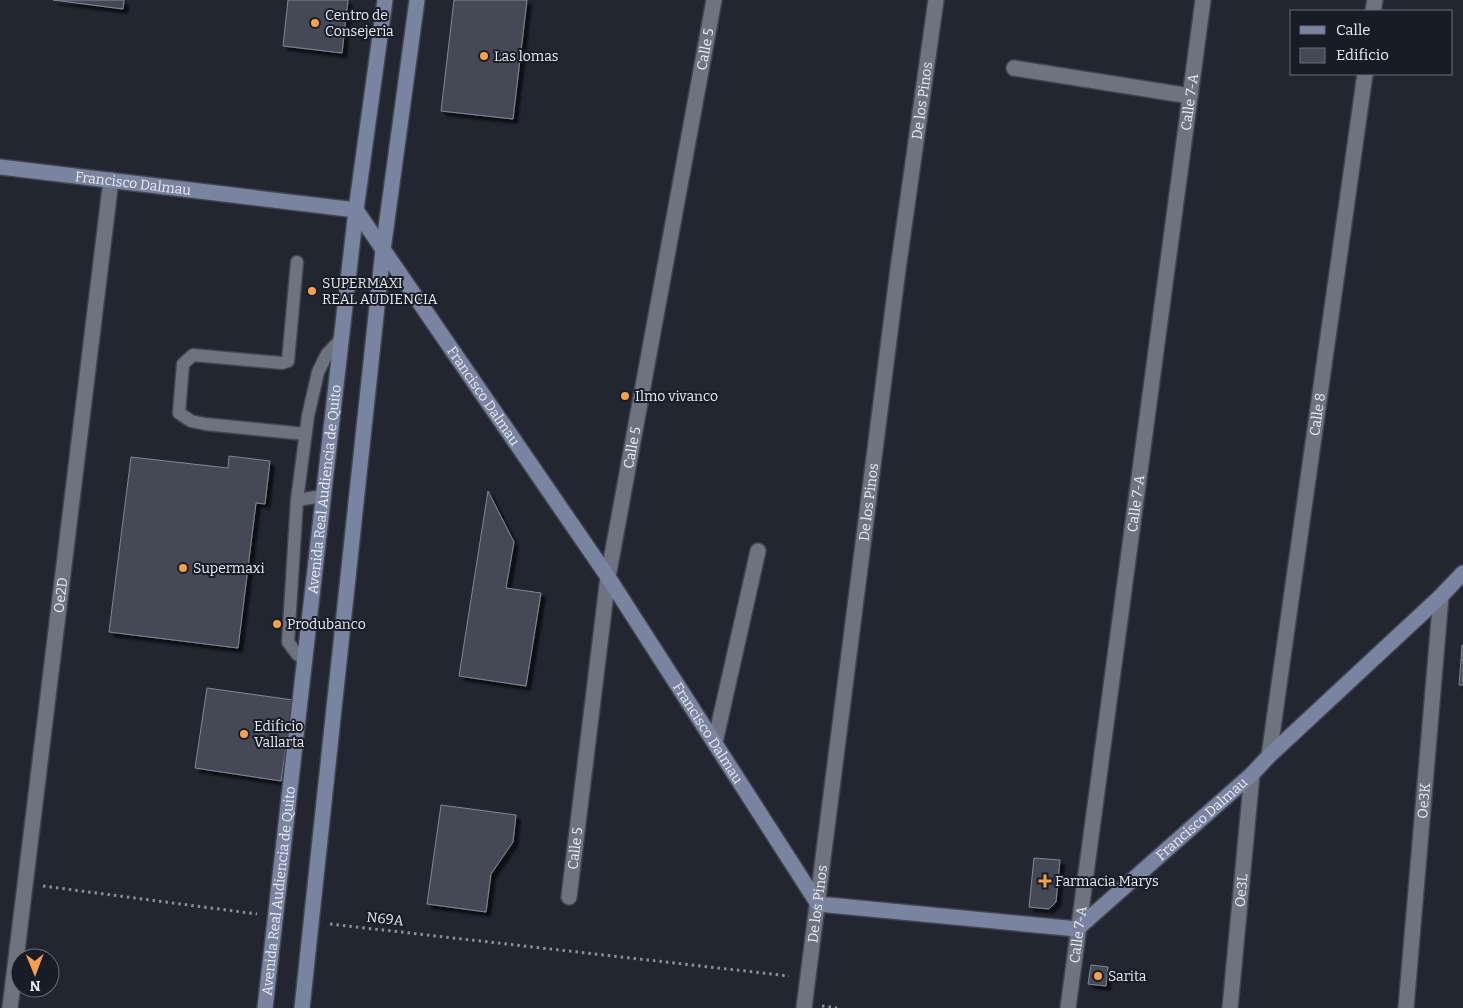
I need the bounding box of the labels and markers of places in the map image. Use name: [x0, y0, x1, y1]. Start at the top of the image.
place label: Centro de Consejeria: [325, 7, 394, 40]
marker: Centro de Consejeria: [309, 17, 321, 29]
place label: Las lomas: [494, 48, 559, 65]
marker: Las lomas: [478, 50, 490, 62]
place label: SUPERMAXI REAL AUDIENCIA: [322, 275, 438, 308]
marker: SUPERMAXI REAL AUDIENCIA: [306, 285, 318, 297]
place label: Ilmo vivanco: [635, 388, 718, 405]
marker: Ilmo vivanco: [619, 390, 631, 402]
place label: Supermaxi: [193, 560, 265, 577]
marker: Supermaxi: [177, 562, 189, 574]
place label: Produbanco: [287, 616, 366, 633]
marker: Produbanco: [271, 618, 283, 630]
place label: Edificio Vallarta: [254, 718, 305, 751]
marker: Edificio Vallarta: [238, 728, 250, 740]
place label: Farmacia Marys: [1055, 873, 1159, 890]
marker: Farmacia Marys: [1039, 875, 1051, 887]
place label: Sarita: [1108, 968, 1147, 985]
marker: Sarita: [1092, 970, 1104, 982]

